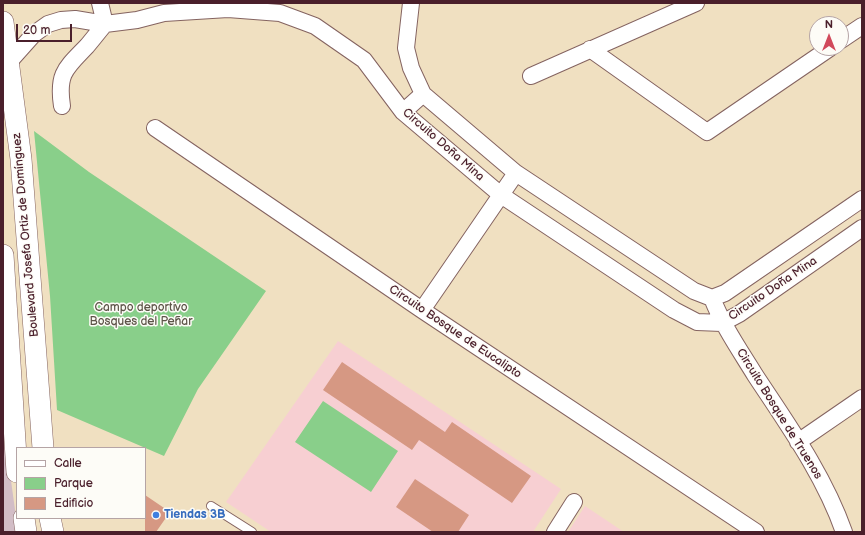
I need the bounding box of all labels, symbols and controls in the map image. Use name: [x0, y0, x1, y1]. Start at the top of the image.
scale bar: [18, 16, 74, 42]
north arrow: [809, 16, 849, 56]
text: N: [825, 18, 833, 31]
text: 20 m: [23, 23, 50, 38]
street label: Circuito Doña Mina: [399, 106, 487, 184]
street label: Boulevard Josefa Ortiz de Domínguez: [10, 132, 42, 338]
street label: Circuito Doña Mina: [726, 254, 820, 324]
street label: Circuito Bosque de Eucalipto: [386, 282, 524, 382]
park label: Campo deportivo Bosques del Peñar: [90, 301, 192, 329]
street label: Circuito Bosque de Truenos: [733, 346, 825, 482]
legend: [16, 447, 146, 519]
text: Calle: [54, 456, 82, 471]
text: Parque: [54, 476, 93, 491]
text: Edificio: [54, 496, 93, 511]
place label: Tiendas 3B: [164, 508, 225, 522]
marker: Tiendas 3B: [151, 510, 161, 520]

